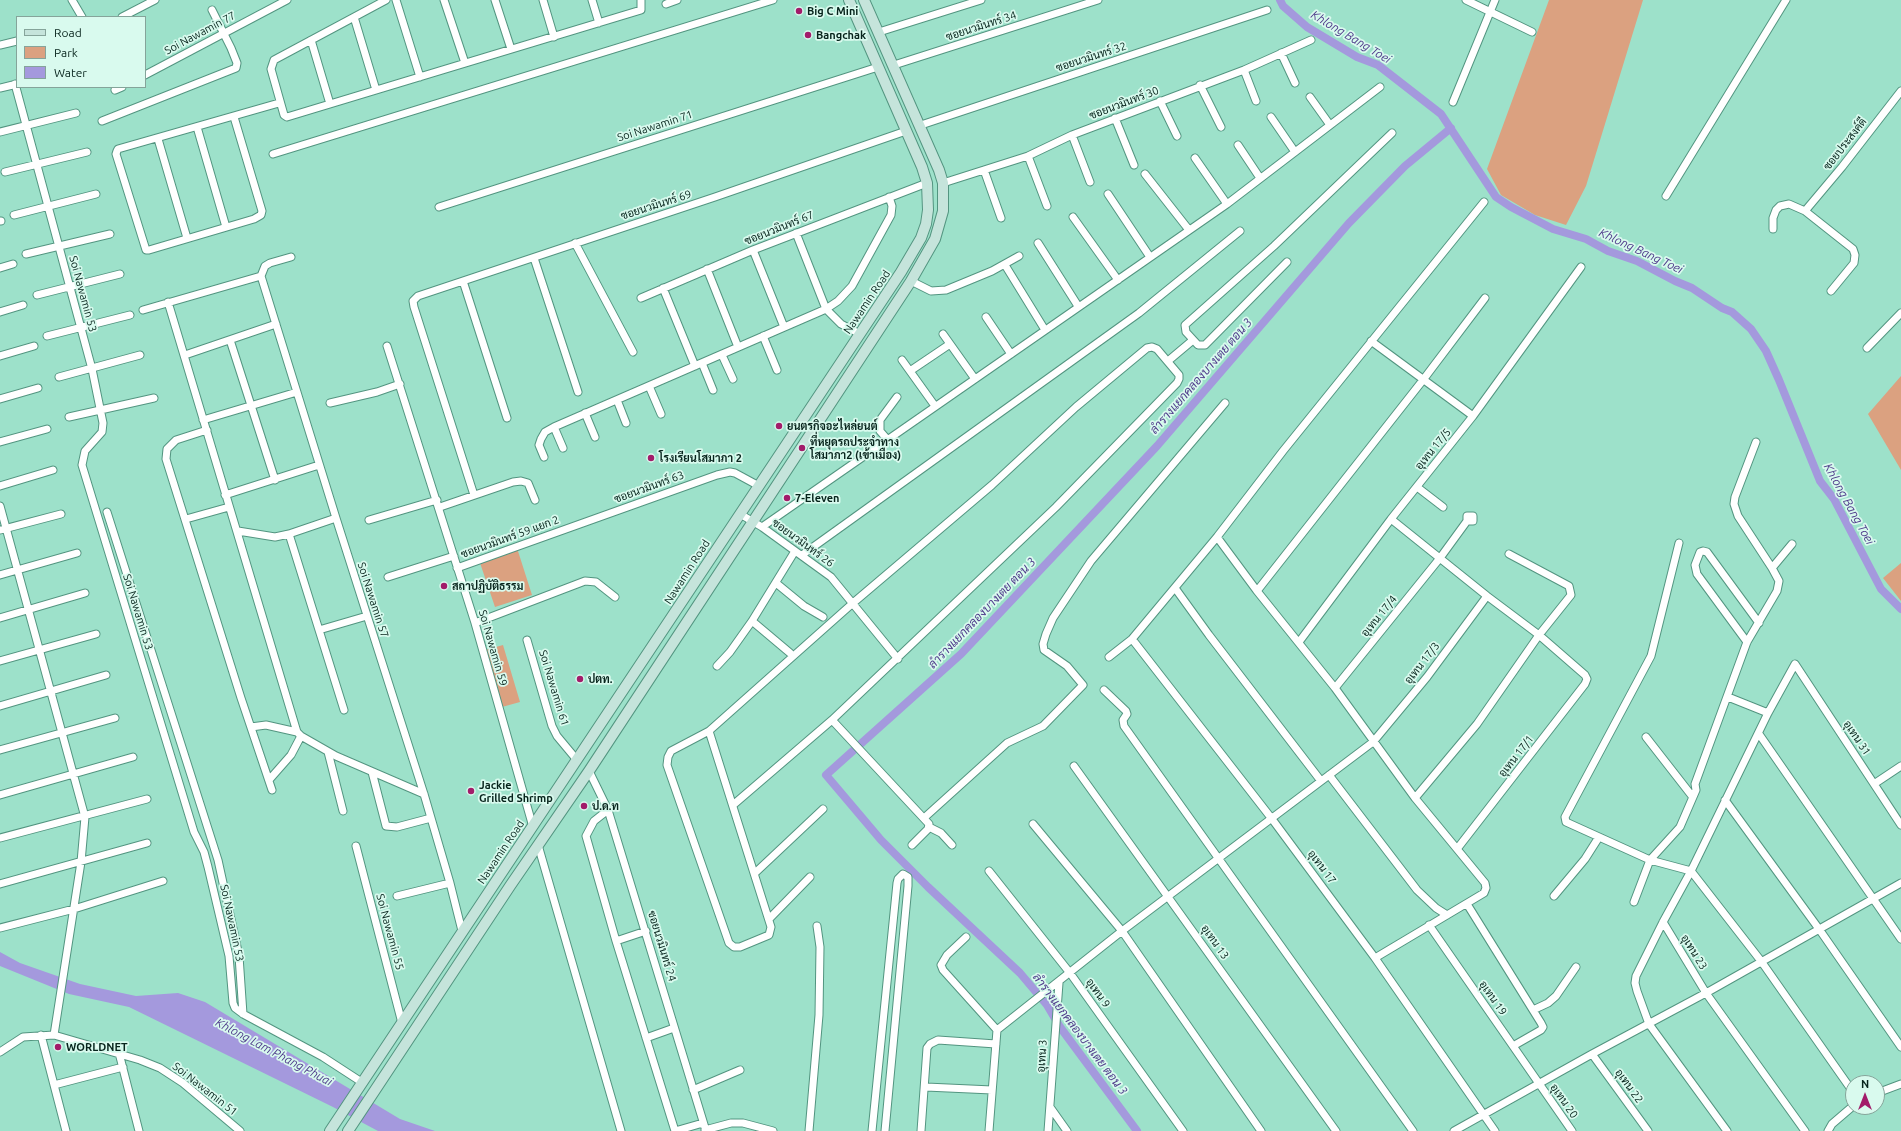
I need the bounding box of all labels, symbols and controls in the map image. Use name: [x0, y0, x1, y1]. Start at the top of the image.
place label: Big C Mini: [807, 4, 858, 18]
marker: Big C Mini: [794, 6, 804, 16]
water label: Khlong Bang Toei: [1308, 7, 1394, 67]
street label: ซอยนวมินทร์ 34: [944, 8, 1018, 44]
street label: Soi Nawamin 77: [162, 9, 238, 57]
legend: [16, 16, 146, 88]
text: Road: [54, 26, 82, 39]
place label: Bangchak: [816, 28, 866, 42]
marker: Bangchak: [803, 30, 813, 40]
street label: ซอยนวมินทร์ 32: [1054, 39, 1128, 75]
text: Park: [54, 46, 78, 59]
text: Water: [54, 66, 87, 79]
street label: ซอยนวมินทร์ 30: [1087, 84, 1161, 122]
street label: Soi Nawamin 71: [616, 108, 694, 144]
street label: ซอยประสงค์ดี: [1821, 115, 1869, 173]
street label: ซอยนวมินทร์ 69: [619, 187, 693, 223]
street label: ซอยนวมินทร์ 67: [742, 208, 816, 248]
water label: Khlong Bang Toei: [1597, 225, 1685, 277]
street label: Soi Nawamin 53: [66, 254, 100, 334]
street label: Nawamin Road: [841, 268, 893, 336]
water label: ลำรางแยกคลองบางเตย ตอน 3: [1147, 315, 1255, 437]
place label: ยนตรกิจอะไหล่ยนต์: [787, 419, 878, 433]
marker: ยนตรกิจอะไหล่ยนต์: [774, 421, 784, 431]
street label: อุเทน 17/5: [1412, 426, 1454, 472]
place label: ที่หยุดรถประจำทาง โสมาภา2 (เข้าเมือง): [810, 435, 901, 461]
marker: ที่หยุดรถประจำทาง โสมาภา2 (เข้าเมือง): [797, 443, 807, 453]
place label: โรงเรียนโสมาภา 2: [659, 451, 742, 465]
marker: โรงเรียนโสมาภา 2: [646, 453, 656, 463]
water label: Khlong Bang Toei: [1821, 461, 1877, 547]
street label: ซอยนวมินทร์ 63: [612, 468, 686, 506]
place label: 7-Eleven: [795, 491, 840, 505]
marker: 7-Eleven: [782, 493, 792, 503]
street label: ซอยนวมินทร์ 59 แยก 2: [459, 513, 561, 561]
street label: ซอยนวมินทร์ 26: [769, 516, 837, 570]
street label: Nawamin Road: [661, 537, 713, 607]
water label: ลำรางแยกคลองบางเตย ตอน 3: [925, 555, 1039, 671]
street label: Soi Nawamin 57: [355, 561, 391, 639]
street label: Soi Nawamin 53: [120, 573, 156, 651]
place label: สถาปฏิบัติธรรม: [452, 579, 523, 593]
marker: สถาปฏิบัติธรรม: [439, 581, 449, 591]
street label: อุเทน 17/4: [1358, 593, 1400, 639]
street label: Soi Nawamin 59: [476, 608, 510, 688]
street label: อุเทน 17/3: [1402, 640, 1442, 686]
street label: Soi Nawamin 61: [536, 649, 572, 727]
place label: ปตท.: [588, 672, 612, 686]
marker: ปตท.: [575, 674, 585, 684]
street label: อุเทน 31: [1841, 718, 1873, 758]
street label: อุเทน 17/1: [1496, 733, 1536, 779]
place label: Jackie Grilled Shrimp: [479, 778, 553, 804]
marker: Jackie Grilled Shrimp: [466, 786, 476, 796]
place label: ป.ด.ท: [592, 799, 619, 813]
marker: ป.ด.ท: [579, 801, 589, 811]
street label: Nawamin Road: [475, 818, 527, 886]
street label: อุเทน 17: [1305, 847, 1339, 887]
street label: Soi Nawamin 53: [217, 883, 247, 963]
street label: Soi Nawamin 55: [373, 892, 407, 972]
street label: ซอยนวมินทร์ 24: [645, 909, 679, 983]
street label: อุเทน 13: [1198, 922, 1232, 962]
street label: อุเทน 23: [1678, 932, 1710, 972]
water label: ลำรางแยกคลองบางเตย ตอน 3: [1030, 970, 1130, 1098]
street label: อุเทน 9: [1083, 976, 1113, 1010]
street label: อุเทน 19: [1476, 978, 1510, 1018]
water label: Khlong Lam Phang Phuai: [213, 1015, 335, 1089]
street label: อุเทน 3: [1034, 1039, 1050, 1073]
place label: WORLDNET: [66, 1040, 128, 1054]
marker: WORLDNET: [53, 1042, 63, 1052]
street label: Soi Nawamin 51: [170, 1060, 240, 1118]
street label: อุเทน 22: [1612, 1066, 1646, 1106]
north arrow: [1845, 1075, 1885, 1115]
text: N: [1861, 1078, 1869, 1090]
street label: อุเทน 20: [1547, 1081, 1581, 1121]

